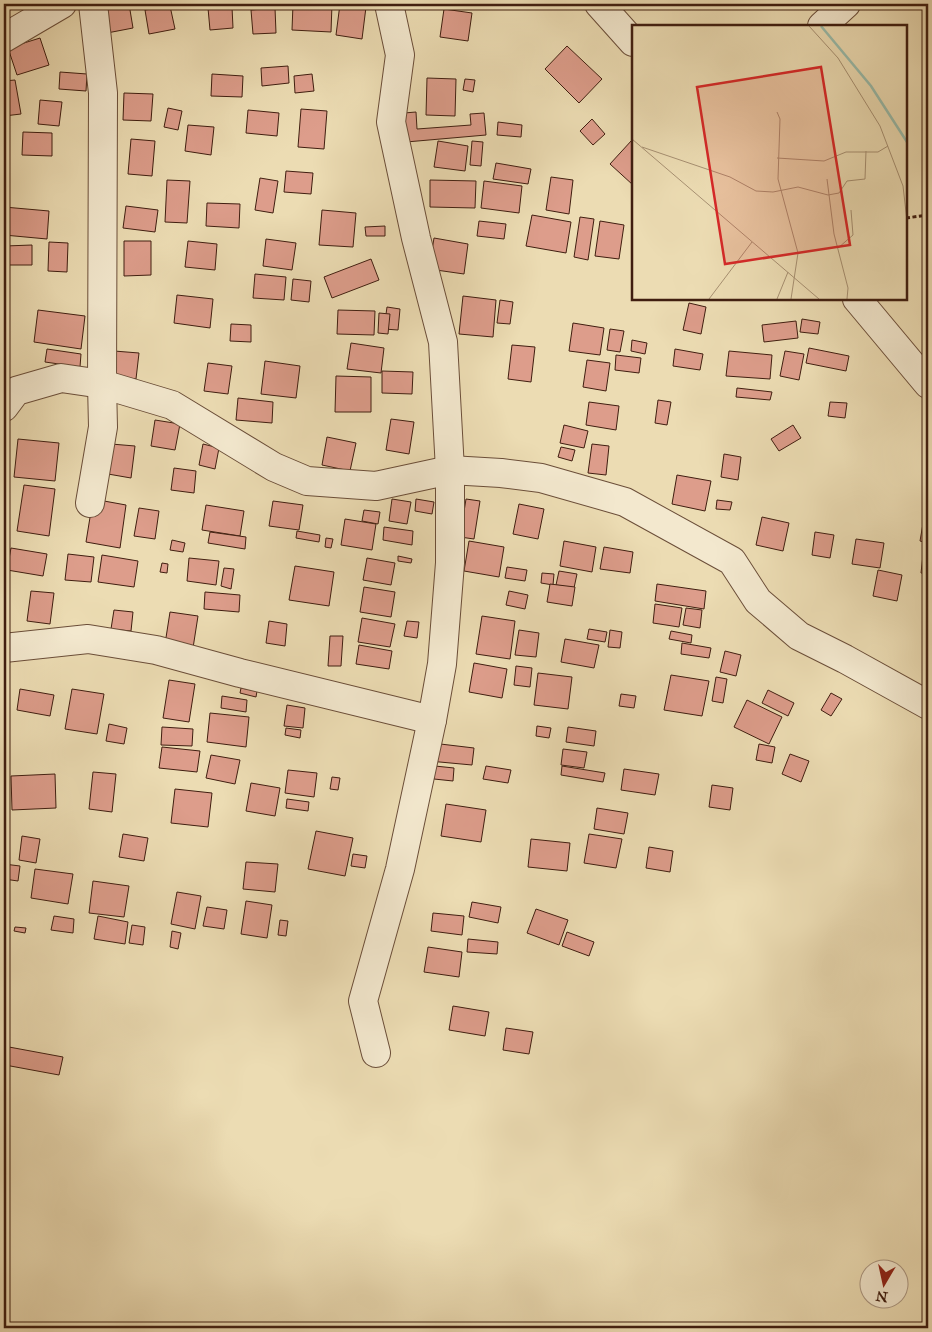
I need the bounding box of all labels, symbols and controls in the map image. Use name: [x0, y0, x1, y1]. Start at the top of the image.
inset map: [632, 25, 907, 300]
north arrow: [860, 1260, 910, 1310]
text: N: [875, 1287, 889, 1306]

